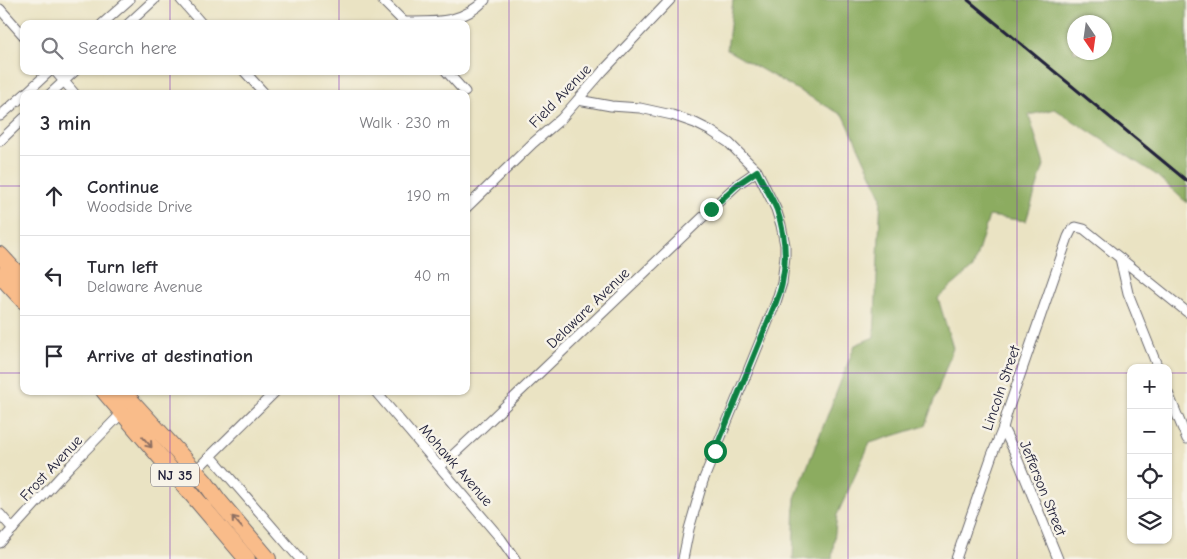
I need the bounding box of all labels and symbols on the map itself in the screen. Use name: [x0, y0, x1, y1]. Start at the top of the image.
north arrow: [1067, 15, 1112, 60]
street label: Field Avenue: [525, 60, 595, 132]
route end: [700, 198, 723, 221]
street label: Delaware Avenue: [543, 264, 634, 352]
street label: Lincoln Street: [978, 343, 1024, 433]
street label: Mohawk Avenue: [415, 420, 497, 510]
street label: Frost Avenue: [16, 431, 86, 505]
one-way arrow: [141, 435, 152, 448]
street label: Jefferson Street: [1016, 438, 1071, 539]
route start: [704, 440, 727, 463]
road number: NJ 35: [151, 464, 199, 486]
one-way arrow: [231, 516, 242, 529]

